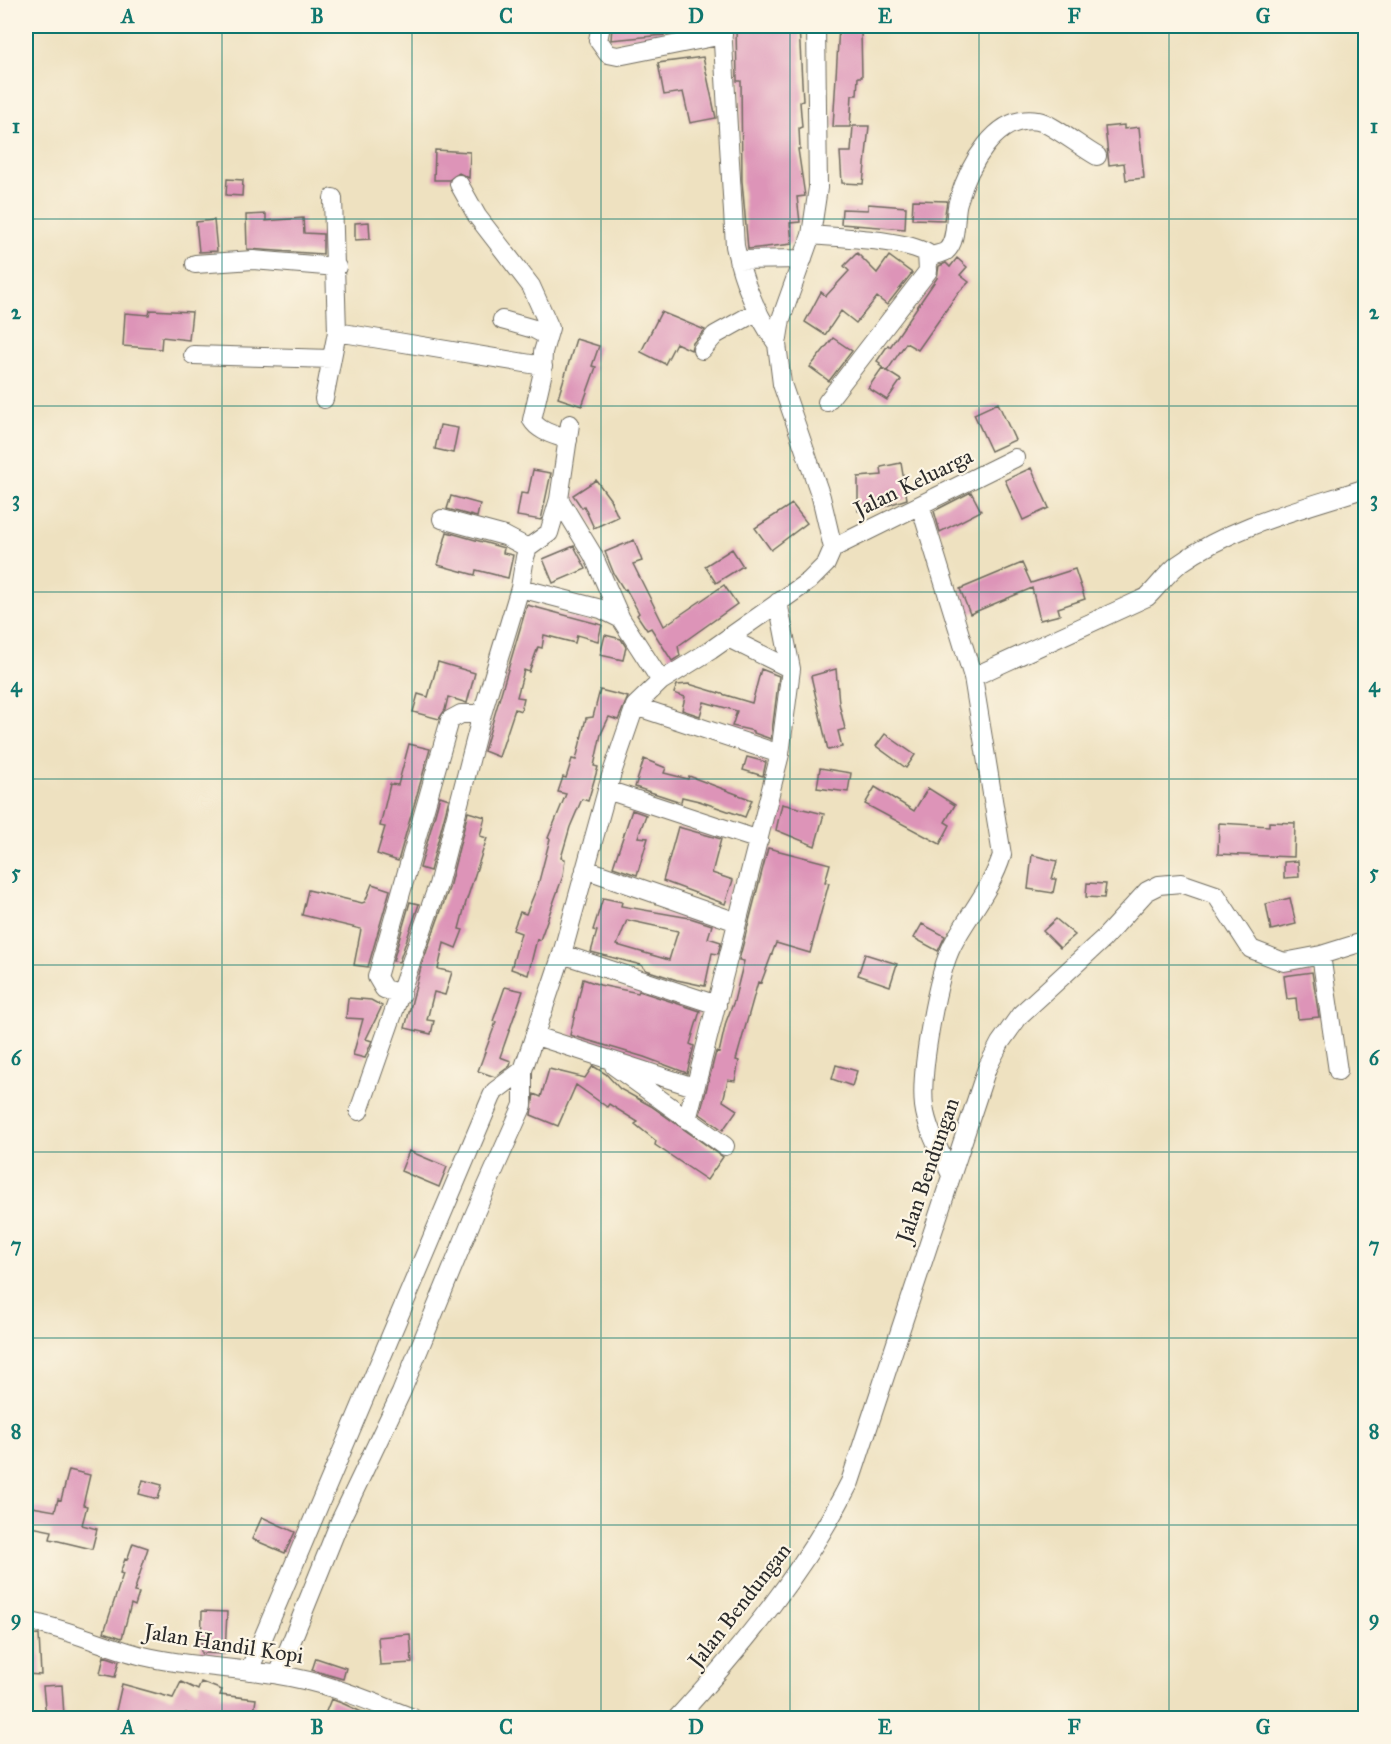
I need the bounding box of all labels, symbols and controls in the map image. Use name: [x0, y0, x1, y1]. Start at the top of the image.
text: A: [119, 4, 135, 28]
text: B: [310, 4, 324, 28]
text: C: [499, 4, 513, 28]
text: D: [688, 4, 704, 28]
text: E: [878, 4, 893, 28]
text: F: [1067, 4, 1081, 28]
text: G: [1256, 4, 1271, 28]
text: 1: [12, 114, 20, 138]
text: 1: [1370, 114, 1378, 138]
text: 2: [11, 300, 22, 324]
text: 2: [1369, 300, 1380, 324]
street label: Jalan Keluarga: [848, 442, 978, 524]
text: 3: [12, 487, 20, 512]
text: 3: [1370, 487, 1378, 512]
text: 4: [10, 673, 22, 698]
text: 4: [1368, 673, 1380, 698]
text: 5: [11, 860, 21, 884]
text: 5: [1369, 860, 1379, 884]
text: 6: [11, 1046, 23, 1070]
text: 6: [1369, 1046, 1381, 1070]
street label: Jalan Bendungan: [889, 1094, 965, 1248]
text: 7: [11, 1233, 22, 1257]
text: 7: [1369, 1233, 1380, 1257]
text: 8: [11, 1419, 21, 1443]
text: 8: [1369, 1419, 1379, 1443]
street label: Jalan Bendungan: [681, 1537, 797, 1675]
text: 9: [11, 1606, 21, 1631]
text: 9: [1369, 1606, 1379, 1631]
street label: Jalan Handil Kopi: [140, 1617, 306, 1669]
text: A: [119, 1715, 135, 1739]
text: B: [310, 1715, 324, 1739]
text: C: [499, 1715, 513, 1739]
text: D: [688, 1715, 704, 1739]
text: E: [878, 1715, 893, 1739]
text: F: [1067, 1715, 1081, 1739]
text: G: [1256, 1715, 1271, 1739]

